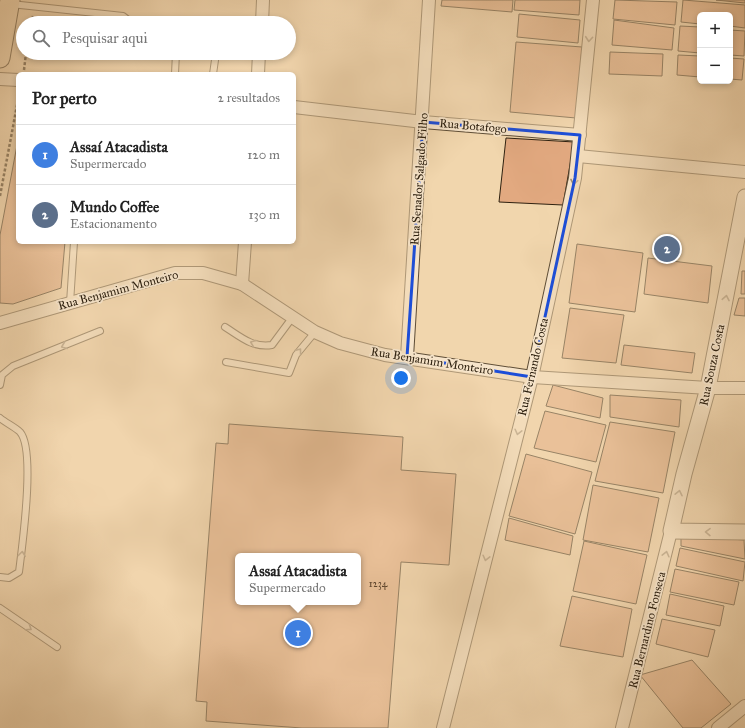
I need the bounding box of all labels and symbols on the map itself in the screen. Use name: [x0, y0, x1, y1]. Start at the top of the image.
one-way arrow: [585, 36, 594, 42]
street label: Rua Senador Salgado Filho: [407, 112, 432, 246]
street label: Rua Botafogo: [439, 116, 507, 137]
one-way arrow: [571, 179, 579, 185]
pin: 2: [654, 234, 680, 264]
street label: Rua Benjamim Monteiro: [56, 267, 180, 313]
one-way arrow: [721, 295, 729, 302]
street label: Rua Fernando Costa: [515, 316, 551, 417]
street label: Rua Souza Costa: [697, 322, 728, 407]
one-way arrow: [249, 340, 256, 348]
one-way arrow: [60, 341, 67, 349]
street label: Rua Benjamim Monteiro: [370, 344, 494, 378]
one-way arrow: [295, 348, 302, 355]
your location: [391, 368, 411, 388]
one-way arrow: [514, 428, 523, 435]
one-way arrow: [675, 490, 683, 496]
one-way arrow: [705, 527, 711, 536]
one-way arrow: [17, 551, 26, 557]
one-way arrow: [661, 551, 669, 557]
one-way arrow: [482, 554, 491, 561]
street label: Rua Bernardino Fonseca: [626, 569, 669, 690]
house number: 1234: [369, 578, 388, 590]
pin: 1: [285, 618, 311, 648]
one-way arrow: [24, 623, 31, 630]

